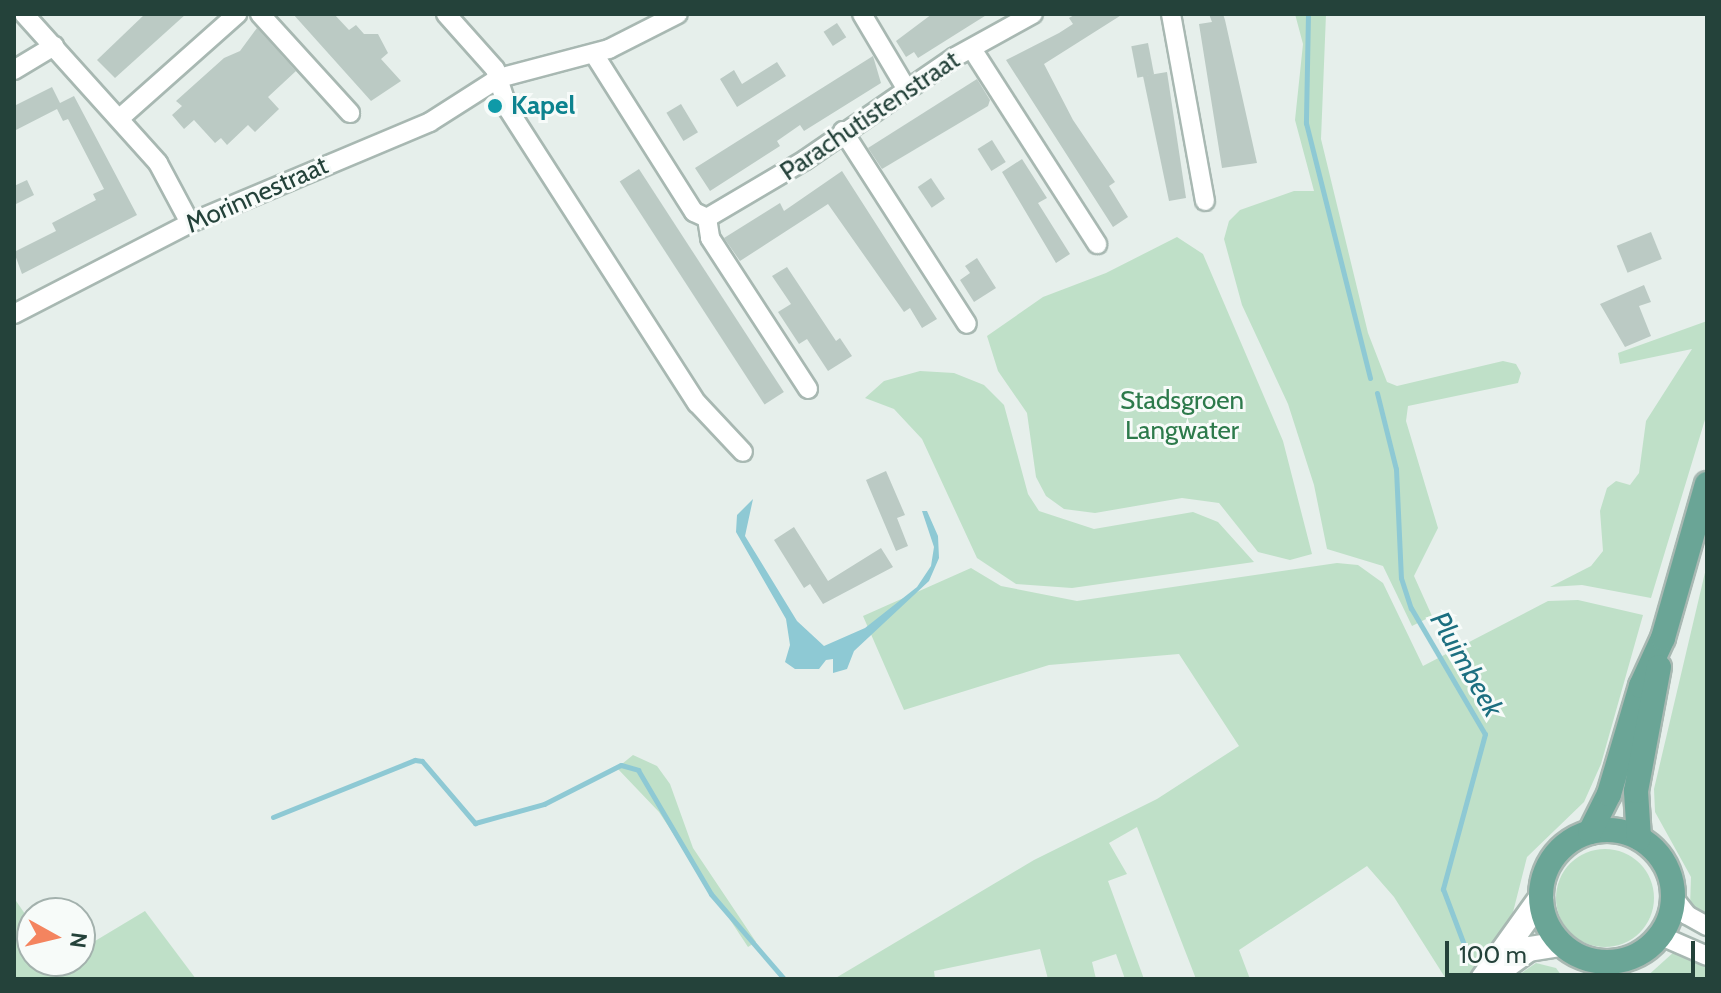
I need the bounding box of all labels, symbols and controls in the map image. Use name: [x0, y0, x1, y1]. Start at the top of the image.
street label: Parachutistenstraat: [774, 44, 966, 188]
place label: Kapel: [511, 90, 575, 122]
marker: Kapel: [486, 97, 504, 115]
street label: Morinnestraat: [181, 150, 333, 240]
park label: Stadsgroen Langwater: [1120, 385, 1244, 446]
water label: Pluimbeek: [1423, 605, 1511, 723]
north arrow: [16, 897, 96, 977]
scale bar: [1449, 925, 1699, 975]
text: N: [64, 931, 93, 950]
text: 100 m: [1459, 940, 1527, 969]

